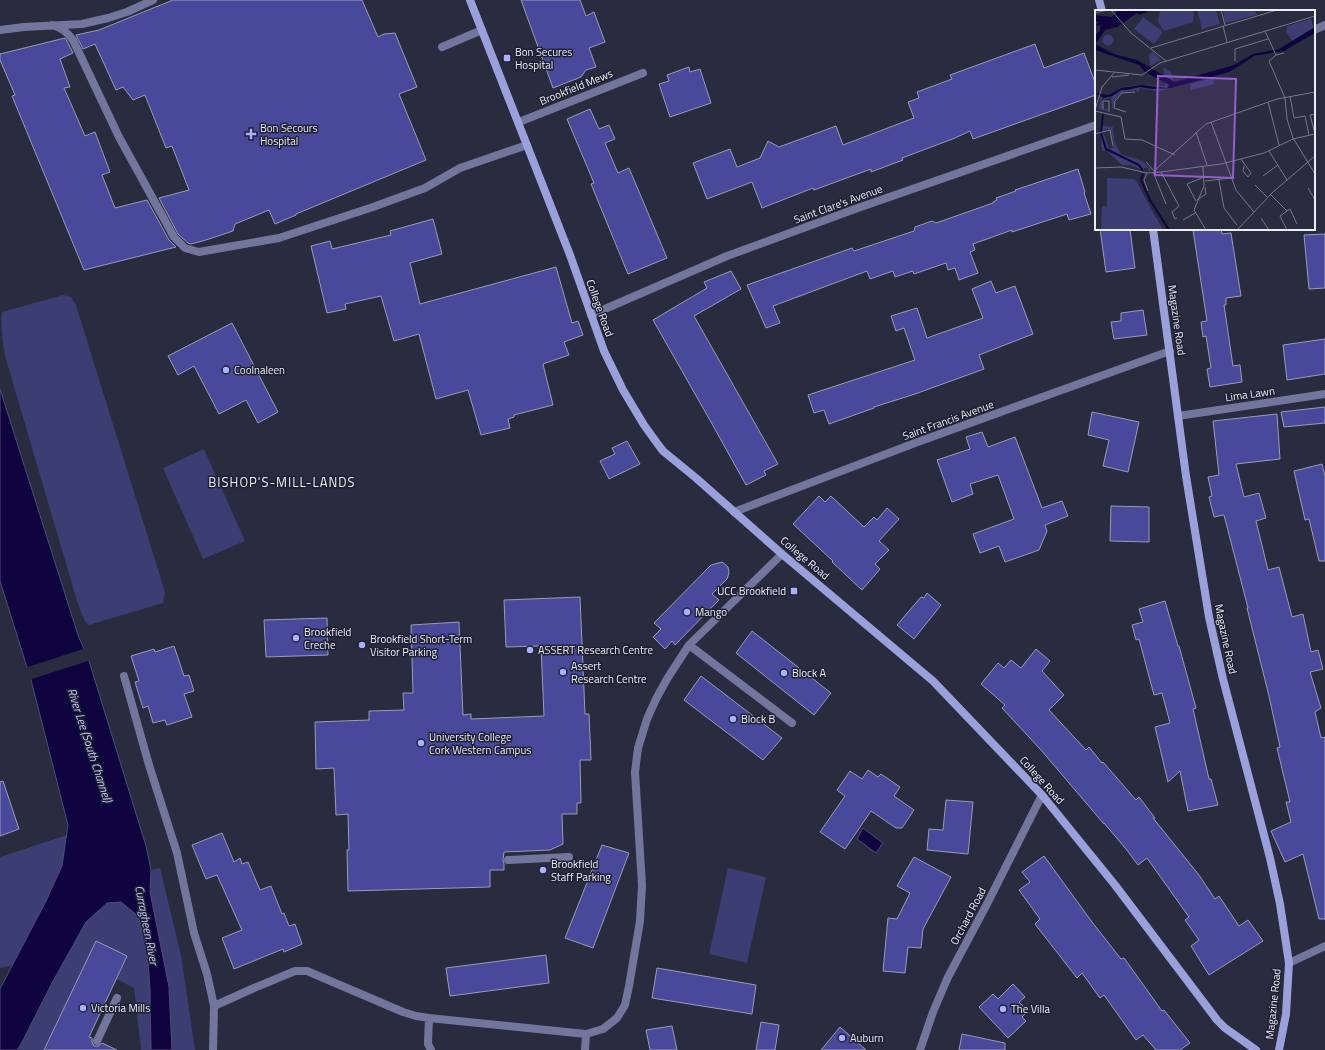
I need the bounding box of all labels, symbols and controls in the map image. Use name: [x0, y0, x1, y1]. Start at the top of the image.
inset map: [1095, 10, 1315, 230]
place label: Bon Secures Hospital: [515, 44, 572, 73]
marker: Bon Secures Hospital: [502, 53, 512, 63]
street label: Brookfield Mews: [537, 65, 615, 109]
place label: Bon Secours Hospital: [260, 120, 318, 149]
marker: Bon Secours Hospital: [245, 128, 257, 140]
street label: Saint Clare's Avenue: [791, 180, 885, 227]
street label: College Road: [582, 277, 618, 339]
street label: Magazine Road: [1164, 284, 1190, 356]
place label: Coolnaleen: [234, 362, 285, 378]
marker: Coolnaleen: [221, 365, 231, 375]
street label: Lima Lawn: [1224, 383, 1276, 405]
street label: Saint Francis Avenue: [900, 396, 996, 444]
district label: BISHOP'S-MILL-LANDS: [208, 472, 356, 492]
street label: College Road: [777, 533, 833, 583]
place label: UCC Brookfield: [717, 583, 786, 599]
marker: UCC Brookfield: [789, 586, 799, 596]
street label: Magazine Road: [1211, 603, 1241, 676]
place label: Mango: [695, 604, 727, 620]
marker: Mango: [682, 607, 692, 617]
place label: Brookfield Creche: [304, 624, 352, 653]
place label: Brookfield Short-Term Visitor Parking: [370, 631, 472, 660]
marker: Brookfield Creche: [291, 633, 301, 643]
marker: Brookfield Short-Term Visitor Parking: [357, 640, 367, 650]
place label: ASSERT Research Centre: [538, 642, 653, 658]
marker: ASSERT Research Centre: [525, 645, 535, 655]
place label: Assert Research Centre: [571, 658, 647, 687]
place label: Block A: [792, 665, 827, 681]
marker: Assert Research Centre: [558, 667, 568, 677]
marker: Block A: [779, 668, 789, 678]
water label: River Lee (South Channel): [63, 685, 118, 806]
place label: Block B: [741, 711, 776, 727]
marker: Block B: [728, 714, 738, 724]
place label: University College Cork Western Campus: [429, 729, 531, 758]
marker: University College Cork Western Campus: [416, 738, 426, 748]
street label: College Road: [1016, 752, 1068, 808]
place label: Brookfield Staff Parking: [551, 856, 611, 885]
marker: Brookfield Staff Parking: [538, 865, 548, 875]
water label: Curragheen River: [130, 884, 164, 968]
street label: Orchard Road: [946, 884, 990, 948]
street label: Magazine Road: [1261, 968, 1285, 1040]
place label: Victoria Mills: [91, 1000, 150, 1016]
place label: The Villa: [1011, 1001, 1051, 1017]
marker: Victoria Mills: [78, 1003, 88, 1013]
marker: The Villa: [998, 1004, 1008, 1014]
place label: Auburn: [850, 1030, 884, 1046]
marker: Auburn: [837, 1033, 847, 1043]

